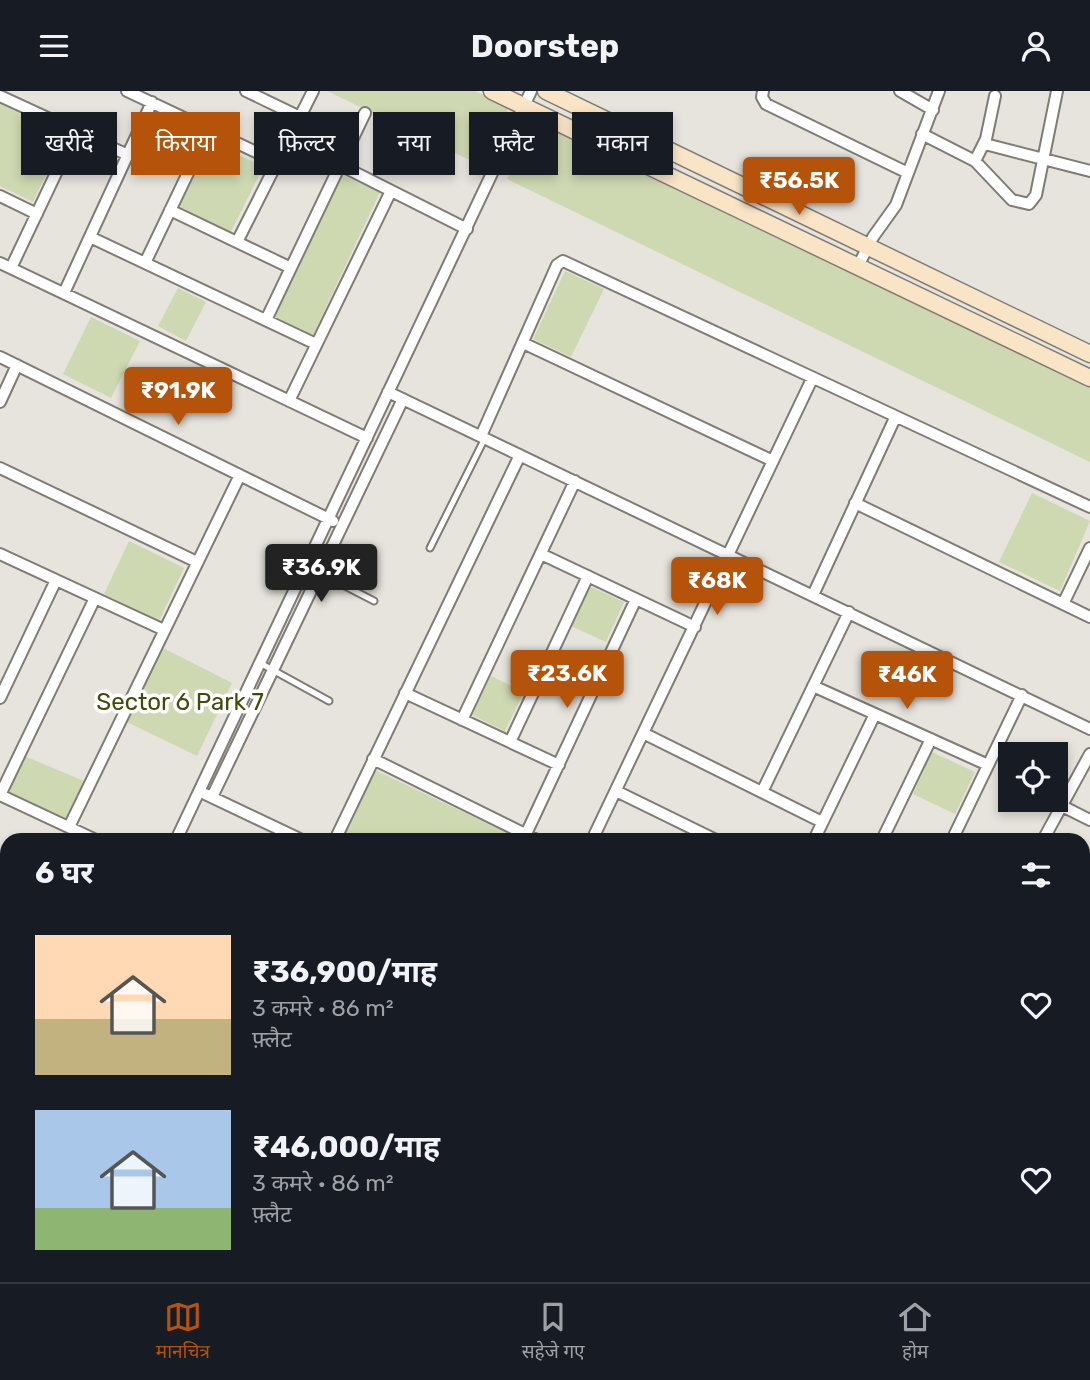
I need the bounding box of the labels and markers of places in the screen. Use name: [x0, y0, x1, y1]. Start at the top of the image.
pin: ₹56.5K: [742, 157, 856, 217]
pin: ₹91.9K: [121, 367, 235, 427]
pin: ₹36.9K: [264, 545, 378, 604]
pin: ₹68K: [676, 557, 758, 617]
pin: ₹23.6K: [510, 651, 624, 710]
pin: ₹46K: [866, 651, 948, 711]

